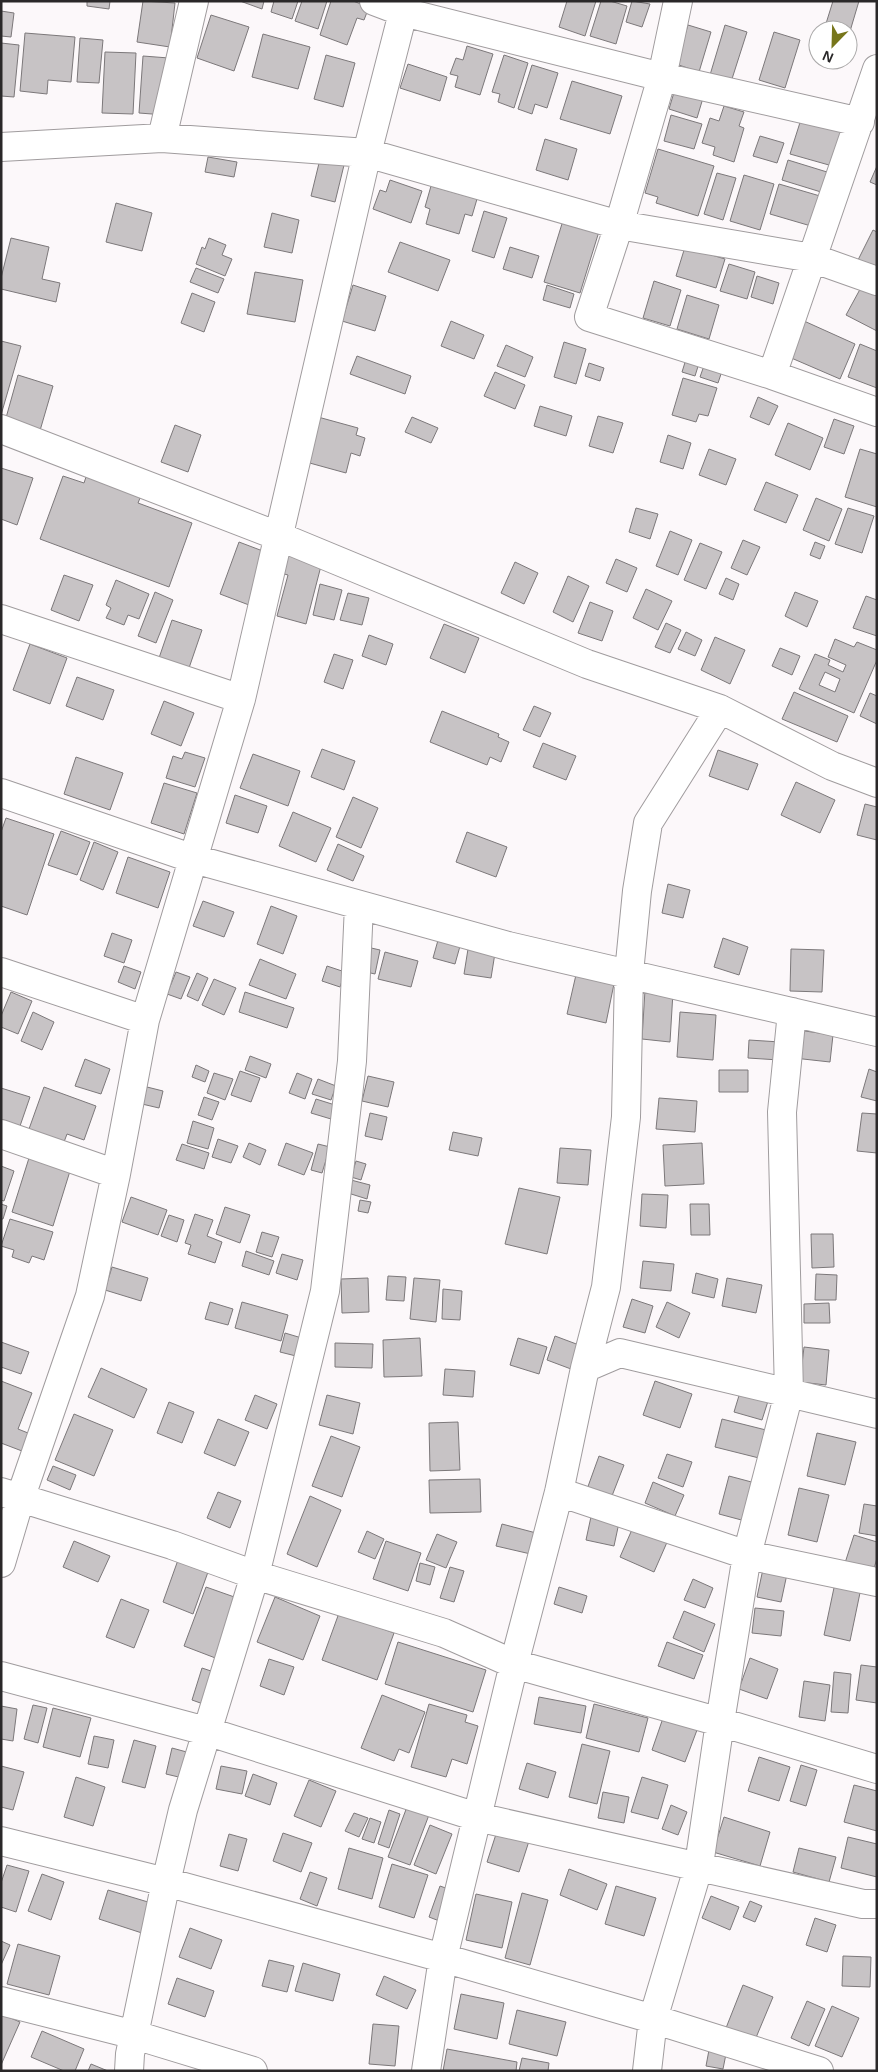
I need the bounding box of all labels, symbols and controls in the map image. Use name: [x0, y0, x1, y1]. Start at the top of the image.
north arrow: [808, 20, 858, 70]
text: N: [820, 48, 836, 66]

